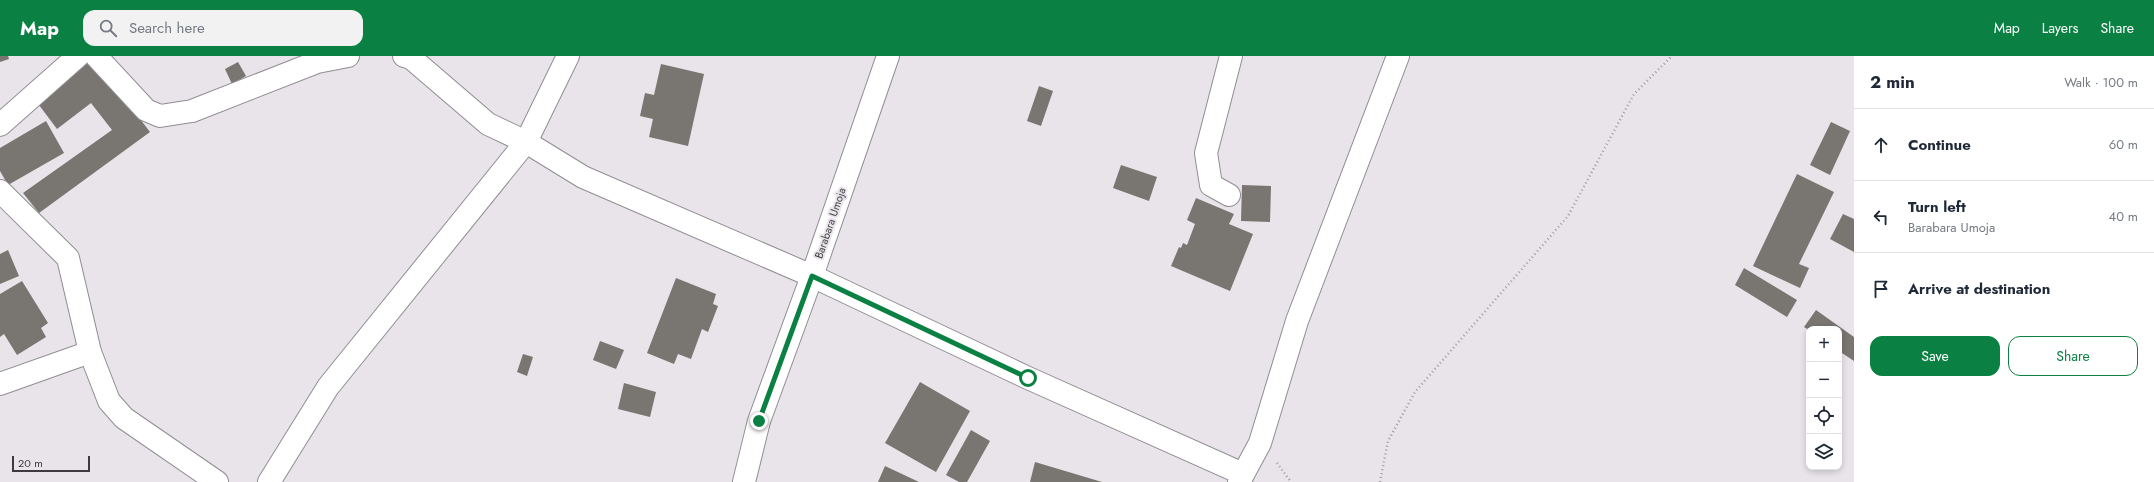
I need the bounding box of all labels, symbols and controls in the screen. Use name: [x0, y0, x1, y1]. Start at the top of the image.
search box: [83, 10, 363, 46]
text: Map: [20, 15, 59, 42]
icon: search: [97, 17, 119, 39]
text: Search here: [129, 17, 205, 39]
text: Map: [1994, 18, 2020, 38]
text: Layers: [2042, 18, 2078, 38]
text: Share: [2100, 18, 2134, 38]
text: 2 min: [1870, 70, 1915, 94]
text: Walk · 100 m: [2064, 73, 2138, 92]
icon: ahead: [1870, 134, 1892, 156]
text: Continue: [1908, 134, 1971, 156]
text: 60 m: [2109, 135, 2138, 154]
street label: Barabara Umoja: [810, 185, 850, 261]
text: Turn left: [1908, 196, 1966, 218]
icon: left: [1870, 206, 1892, 228]
text: 40 m: [2109, 207, 2138, 226]
text: Barabara Umoja: [1908, 218, 1995, 237]
icon: arrive: [1870, 278, 1892, 300]
text: Arrive at destination: [1908, 278, 2050, 300]
map controls: [1806, 326, 1842, 470]
button: +: [1806, 326, 1842, 362]
button: Save: [1870, 336, 2000, 376]
button: Share: [2008, 336, 2138, 376]
button: −: [1806, 362, 1842, 398]
route start: [1019, 369, 1037, 387]
button: locate: [1806, 398, 1842, 434]
route end: [750, 412, 768, 430]
button: layers: [1806, 434, 1842, 470]
scale bar: [12, 454, 90, 473]
text: 20 m: [18, 455, 43, 471]

